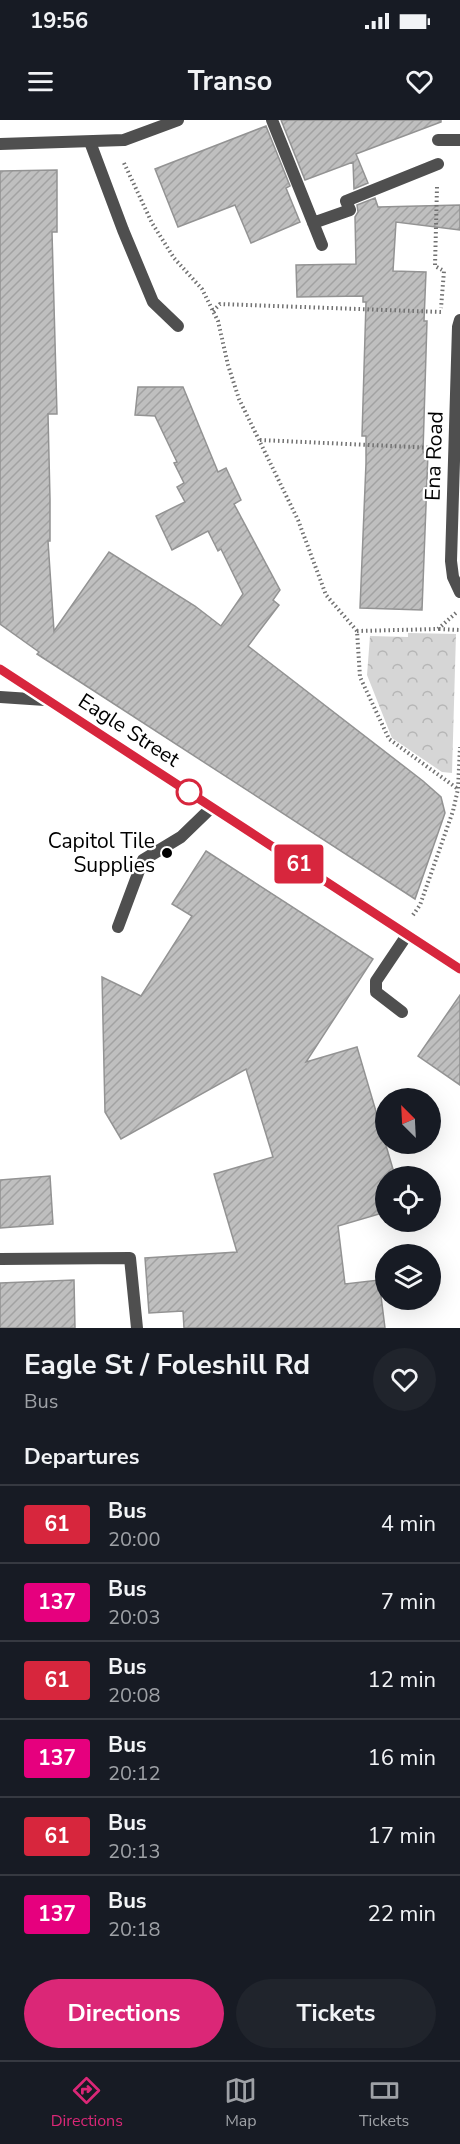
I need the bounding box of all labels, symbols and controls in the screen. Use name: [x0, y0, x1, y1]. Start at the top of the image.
text: 19:56: [30, 6, 88, 36]
text: Transo: [188, 63, 272, 100]
icon: menu: [24, 65, 57, 98]
icon: heart: [403, 65, 436, 98]
street label: Ena Road: [418, 411, 450, 501]
street label: Eagle Street: [73, 687, 186, 774]
unlabelled marker: [176, 779, 202, 805]
place label: Capitol Tile Supplies: [48, 827, 155, 879]
line badge: 61: [272, 844, 326, 884]
marker: Capitol Tile Supplies: [160, 846, 174, 860]
text: 61: [286, 850, 312, 878]
north arrow: [375, 1088, 441, 1154]
map controls: [375, 1088, 441, 1310]
button: locate: [375, 1166, 441, 1232]
button: layers: [375, 1244, 441, 1310]
text: Eagle St / Foleshill Rd: [24, 1346, 310, 1384]
button: heart: [373, 1348, 436, 1411]
text: Bus: [24, 1388, 58, 1415]
text: Departures: [24, 1442, 139, 1472]
text: Bus: [108, 1496, 147, 1526]
text: 4 min: [381, 1509, 436, 1539]
text: 61: [44, 1510, 70, 1538]
text: 20:00: [108, 1526, 161, 1553]
text: Bus: [108, 1574, 147, 1604]
text: 7 min: [381, 1587, 436, 1617]
text: 137: [38, 1588, 76, 1616]
text: 20:03: [108, 1604, 161, 1631]
text: Bus: [108, 1652, 147, 1682]
text: 12 min: [368, 1665, 436, 1695]
text: 61: [44, 1666, 70, 1694]
text: 20:08: [108, 1682, 161, 1709]
text: Bus: [108, 1730, 147, 1760]
text: 16 min: [368, 1743, 436, 1773]
text: 137: [38, 1744, 76, 1772]
text: 20:12: [108, 1760, 161, 1787]
text: Bus: [108, 1808, 147, 1838]
text: 17 min: [368, 1821, 436, 1851]
text: 61: [44, 1822, 70, 1850]
text: 20:13: [108, 1838, 161, 1865]
text: Bus: [108, 1886, 147, 1916]
text: 22 min: [368, 1899, 436, 1929]
text: 137: [38, 1900, 76, 1928]
text: 20:18: [108, 1916, 161, 1943]
button: Directions: [24, 1979, 224, 2048]
button: Tickets: [236, 1979, 436, 2048]
tab: Directions: [51, 2074, 123, 2132]
tab: Map: [224, 2074, 257, 2132]
tab: Tickets: [359, 2074, 409, 2132]

